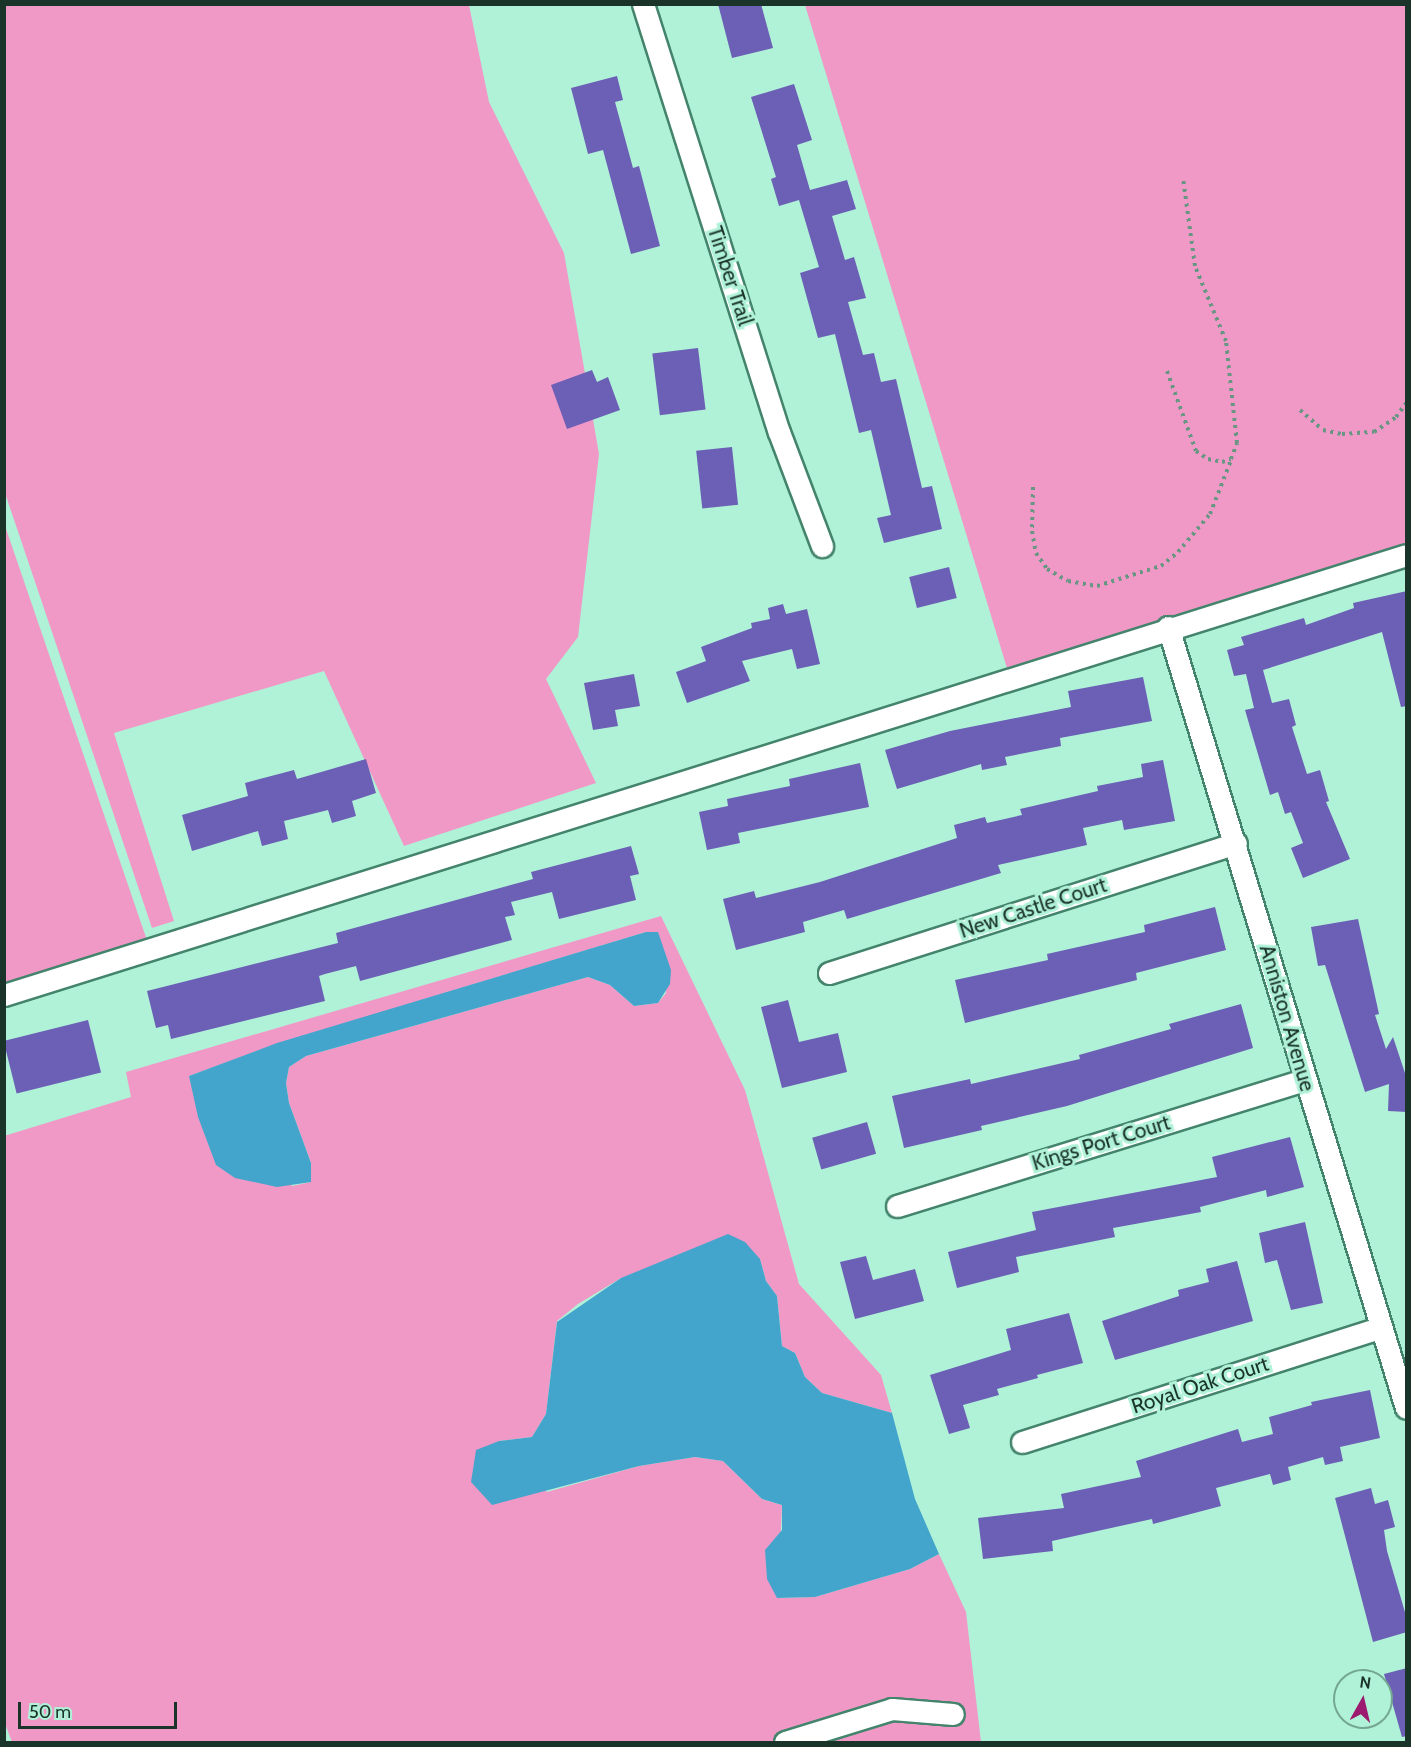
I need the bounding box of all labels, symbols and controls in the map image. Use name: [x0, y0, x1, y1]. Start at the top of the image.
street label: Timber Trail: [702, 223, 758, 329]
street label: New Castle Court: [956, 872, 1110, 944]
street label: Anniston Avenue: [1254, 942, 1320, 1094]
street label: Kings Port Court: [1029, 1110, 1173, 1176]
street label: Royal Oak Court: [1128, 1351, 1272, 1419]
north arrow: [1333, 1669, 1393, 1729]
text: N: [1358, 1672, 1372, 1693]
scale bar: [21, 1690, 180, 1728]
text: 50 m: [29, 1701, 71, 1723]

